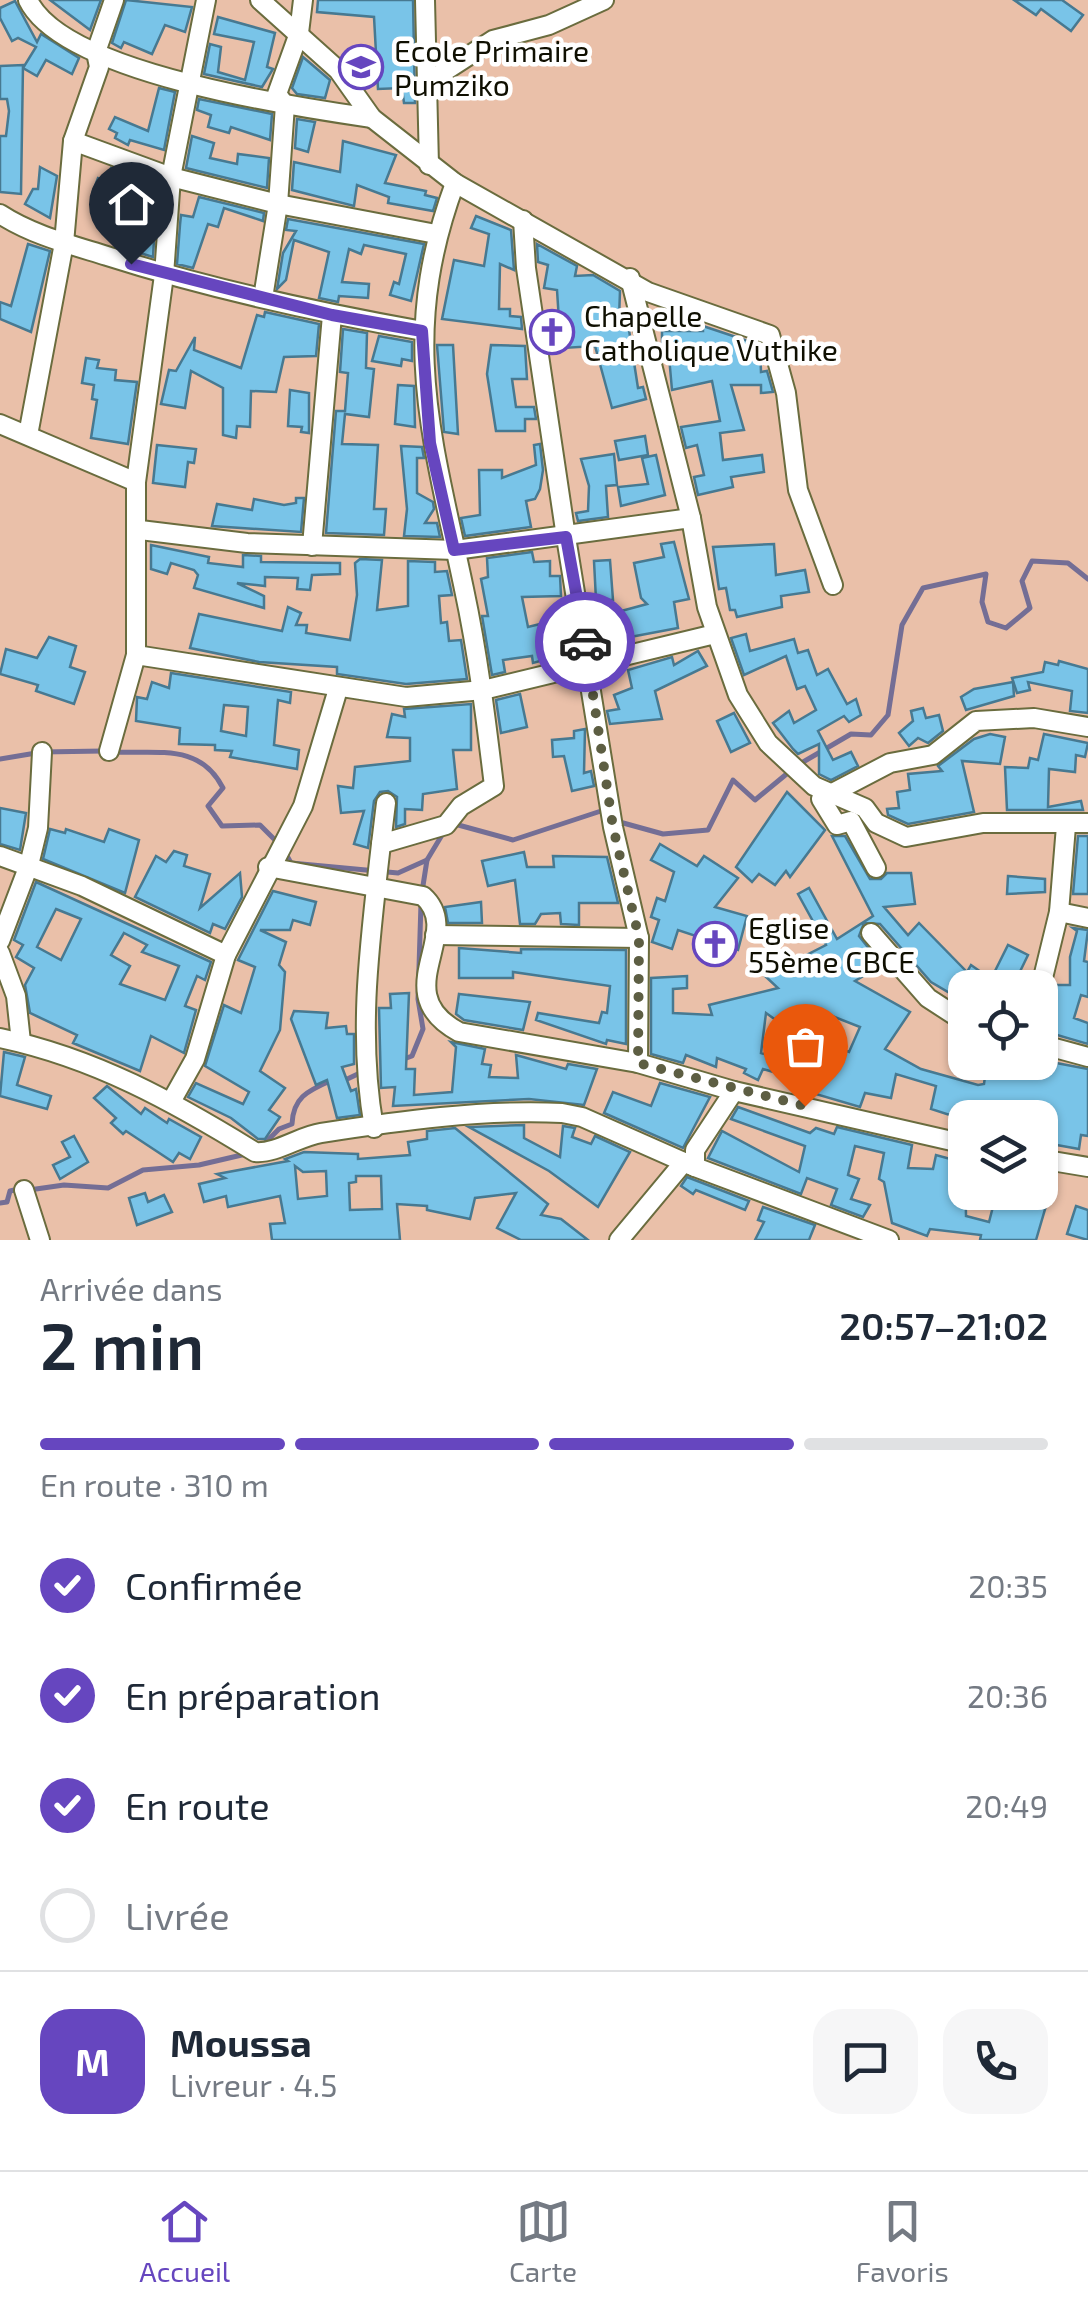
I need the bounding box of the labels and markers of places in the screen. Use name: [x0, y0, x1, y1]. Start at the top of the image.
place label: Ecole Primaire Pumziko: [394, 32, 589, 102]
school or university icon: Ecole Primaire Pumziko: [338, 44, 384, 90]
pin: [89, 162, 174, 265]
place label: Chapelle Catholique Vuthike: [584, 297, 838, 367]
church icon: Chapelle Catholique Vuthike: [529, 309, 575, 355]
place label: Eglise 55ème CBCE: [748, 909, 915, 979]
church icon: Eglise 55ème CBCE: [692, 921, 738, 967]
pin: [763, 1004, 848, 1107]

